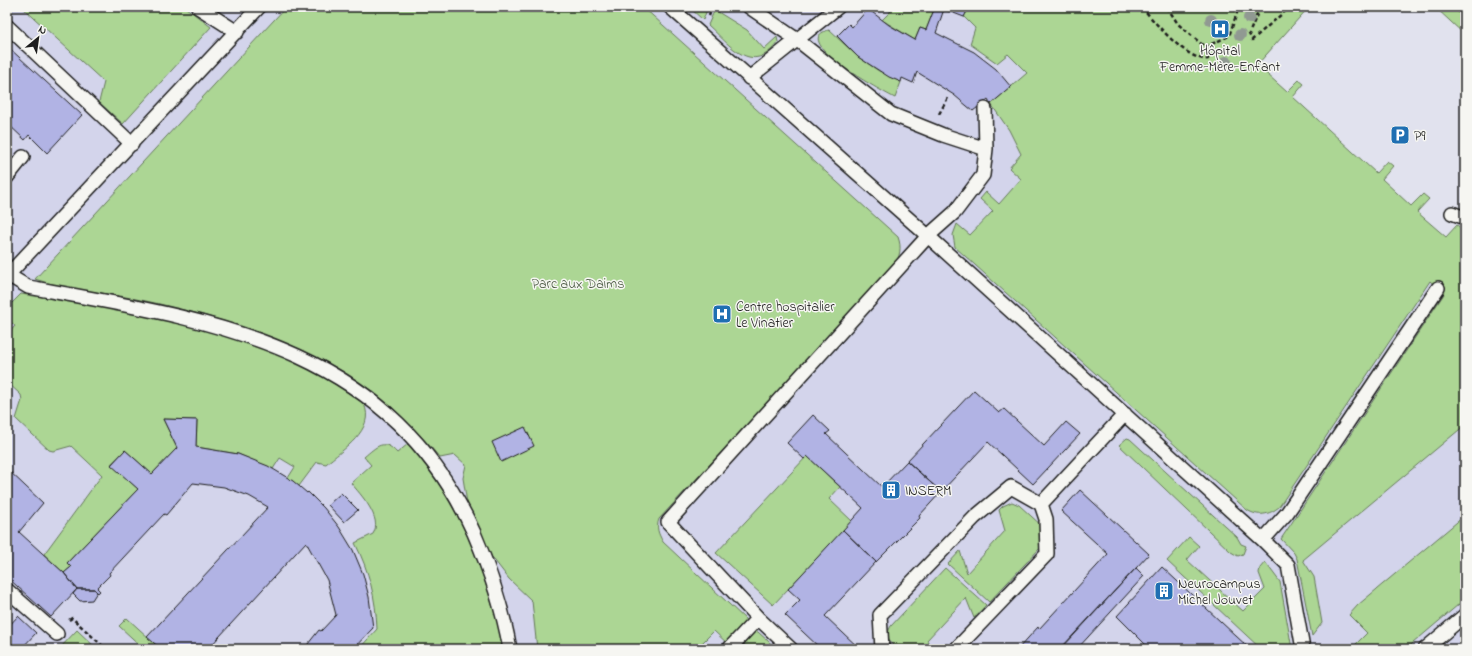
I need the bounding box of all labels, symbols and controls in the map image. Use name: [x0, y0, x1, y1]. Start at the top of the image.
north arrow: [18, 18, 58, 58]
hospital icon: Hôpital Femme-Mère-Enfant: [1209, 18, 1231, 40]
text: N: [35, 21, 49, 39]
place label: Hôpital Femme-Mère-Enfant: [1159, 41, 1280, 78]
parking icon: P9: [1389, 124, 1411, 146]
place label: P9: [1414, 126, 1426, 147]
park label: Parc aux Daims: [532, 274, 624, 295]
place label: Centre hospitalier Le Vinatier: [736, 297, 835, 334]
hospital icon: Centre hospitalier Le Vinatier: [711, 303, 733, 325]
building icon: INSERM: [880, 479, 902, 501]
place label: INSERM: [905, 481, 951, 502]
place label: Neurocampus Michel Jouvet: [1178, 574, 1261, 611]
building icon: Neurocampus Michel Jouvet: [1153, 580, 1175, 602]

